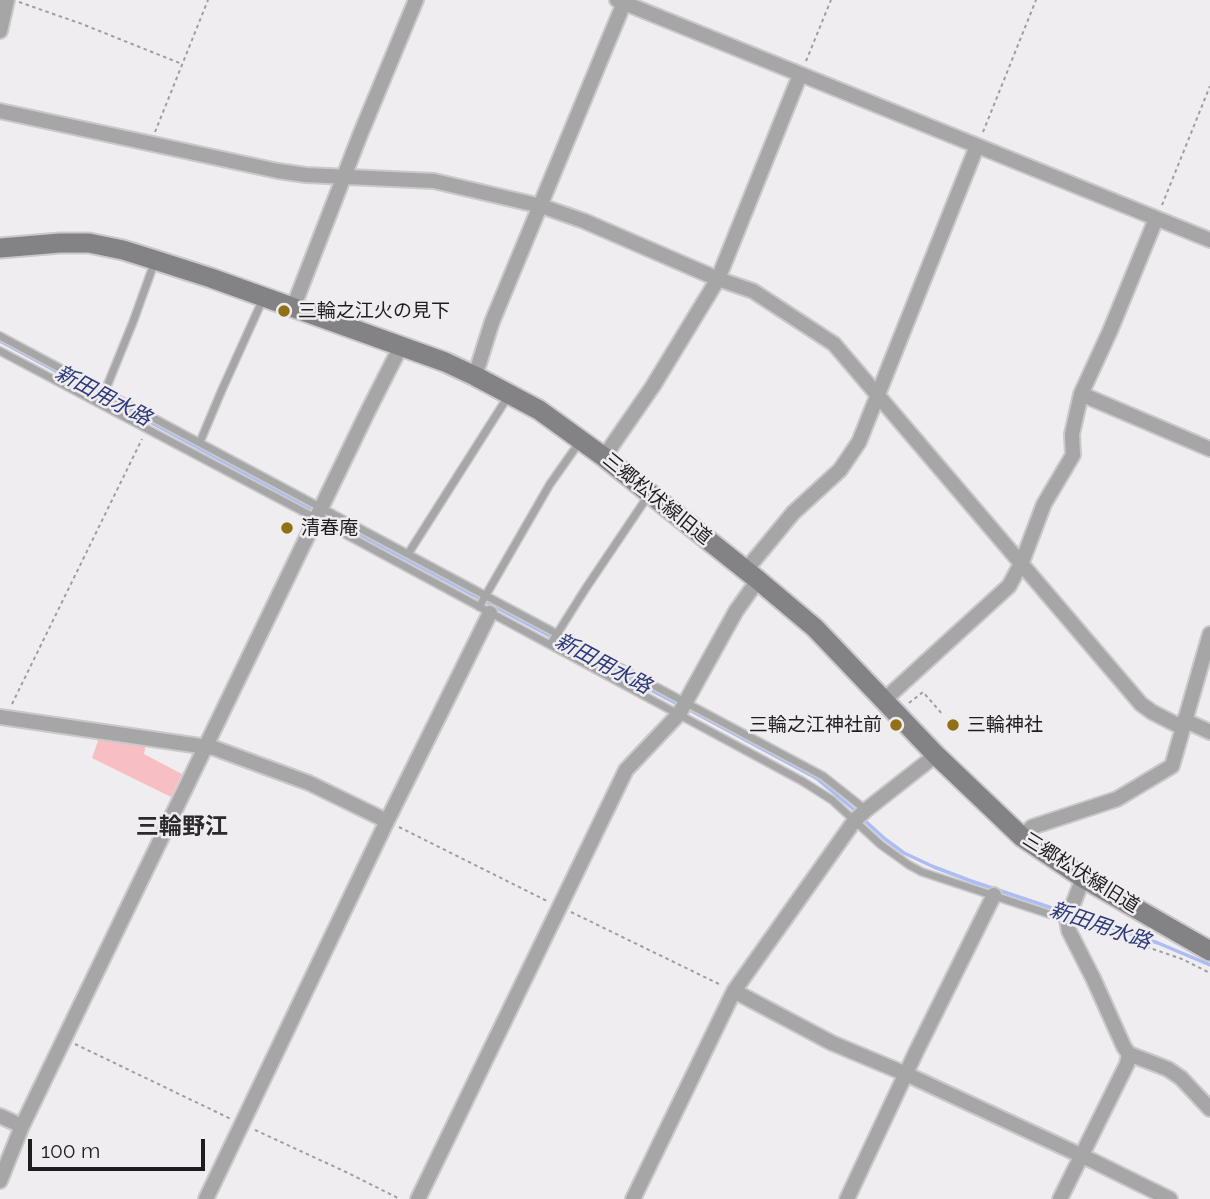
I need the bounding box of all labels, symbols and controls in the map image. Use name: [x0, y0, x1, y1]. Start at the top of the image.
place label: 三輪之江火の見下: [298, 300, 450, 322]
marker: 三輪之江火の見下: [276, 303, 292, 319]
water label: 新田用水路: [51, 360, 155, 432]
street label: 三郷松伏線旧道: [598, 448, 716, 550]
place label: 清春庵: [301, 517, 358, 539]
marker: 清春庵: [279, 520, 295, 536]
water label: 新田用水路: [551, 628, 655, 700]
place label: 三輪之江神社前: [749, 714, 882, 736]
place label: 三輪神社: [967, 714, 1043, 736]
marker: 三輪之江神社前: [888, 717, 904, 733]
marker: 三輪神社: [945, 717, 961, 733]
district label: 三輪野江: [136, 813, 228, 841]
street label: 三郷松伏線旧道: [1019, 828, 1143, 918]
water label: 新田用水路: [1046, 897, 1154, 955]
scale bar: [32, 1126, 208, 1170]
text: 100 m: [41, 1138, 100, 1163]

